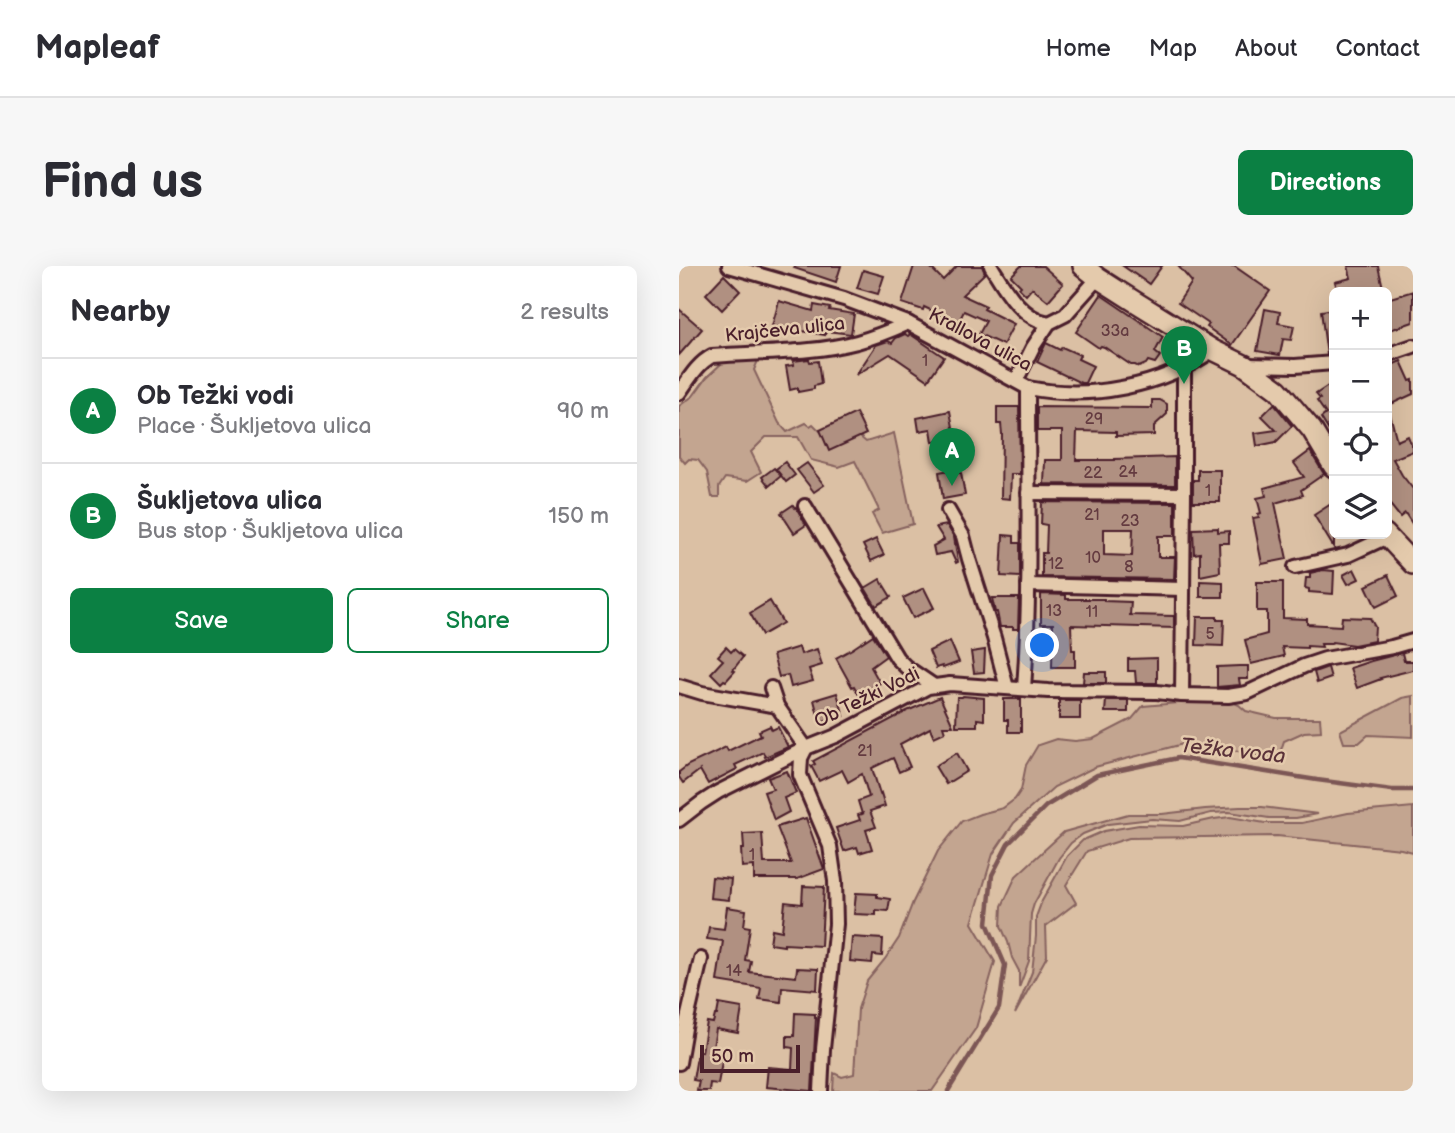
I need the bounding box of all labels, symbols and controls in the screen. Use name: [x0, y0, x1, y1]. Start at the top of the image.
text: Mapleaf: [35, 28, 160, 68]
text: Home: [1046, 34, 1111, 63]
text: Map: [1149, 34, 1197, 63]
text: About: [1235, 34, 1297, 63]
text: Contact: [1335, 34, 1420, 63]
button: Directions: [1238, 150, 1413, 215]
text: Find us: [42, 153, 203, 212]
map controls: [1329, 287, 1392, 539]
button: +: [1329, 287, 1392, 350]
text: Nearby: [70, 294, 170, 330]
text: 2 results: [520, 298, 609, 326]
street label: Krallova ulica: [925, 303, 1035, 377]
street label: Krajčeva ulica: [724, 312, 846, 348]
house number: 33a: [1101, 322, 1129, 341]
pin: B: [1161, 326, 1207, 384]
button: −: [1329, 350, 1392, 413]
house number: 1: [922, 352, 928, 371]
text: Ob Težki vodi: [137, 381, 294, 412]
text: A: [86, 397, 100, 425]
text: 90 m: [557, 397, 609, 425]
house number: 29: [1085, 410, 1103, 429]
text: Place · Šukljetova ulica: [137, 412, 371, 440]
button: locate: [1329, 413, 1392, 476]
pin: A: [929, 428, 975, 486]
house number: 24: [1119, 463, 1138, 482]
house number: 22: [1084, 464, 1103, 483]
button: layers: [1329, 476, 1392, 539]
house number: 1: [1205, 482, 1211, 501]
text: Šukljetova ulica: [137, 486, 323, 517]
text: B: [85, 502, 101, 530]
text: 150 m: [548, 502, 609, 530]
house number: 21: [1084, 506, 1100, 525]
house number: 23: [1121, 512, 1140, 531]
text: Bus stop · Šukljetova ulica: [137, 517, 403, 545]
house number: 10: [1085, 549, 1101, 568]
house number: 12: [1048, 555, 1064, 574]
house number: 8: [1124, 558, 1134, 577]
button: Save: [70, 588, 333, 653]
button: Share: [347, 588, 609, 653]
house number: 13: [1046, 602, 1062, 621]
house number: 11: [1086, 603, 1098, 622]
house number: 5: [1205, 625, 1215, 644]
your location: [1025, 628, 1059, 662]
street label: Ob Težki Vodi: [810, 663, 924, 733]
water label: Težka voda: [1179, 733, 1287, 769]
house number: 21: [857, 742, 873, 761]
house number: 1: [749, 846, 755, 865]
house number: 14: [726, 962, 742, 981]
scale bar: [700, 1042, 800, 1074]
text: 50 m: [711, 1045, 754, 1068]

